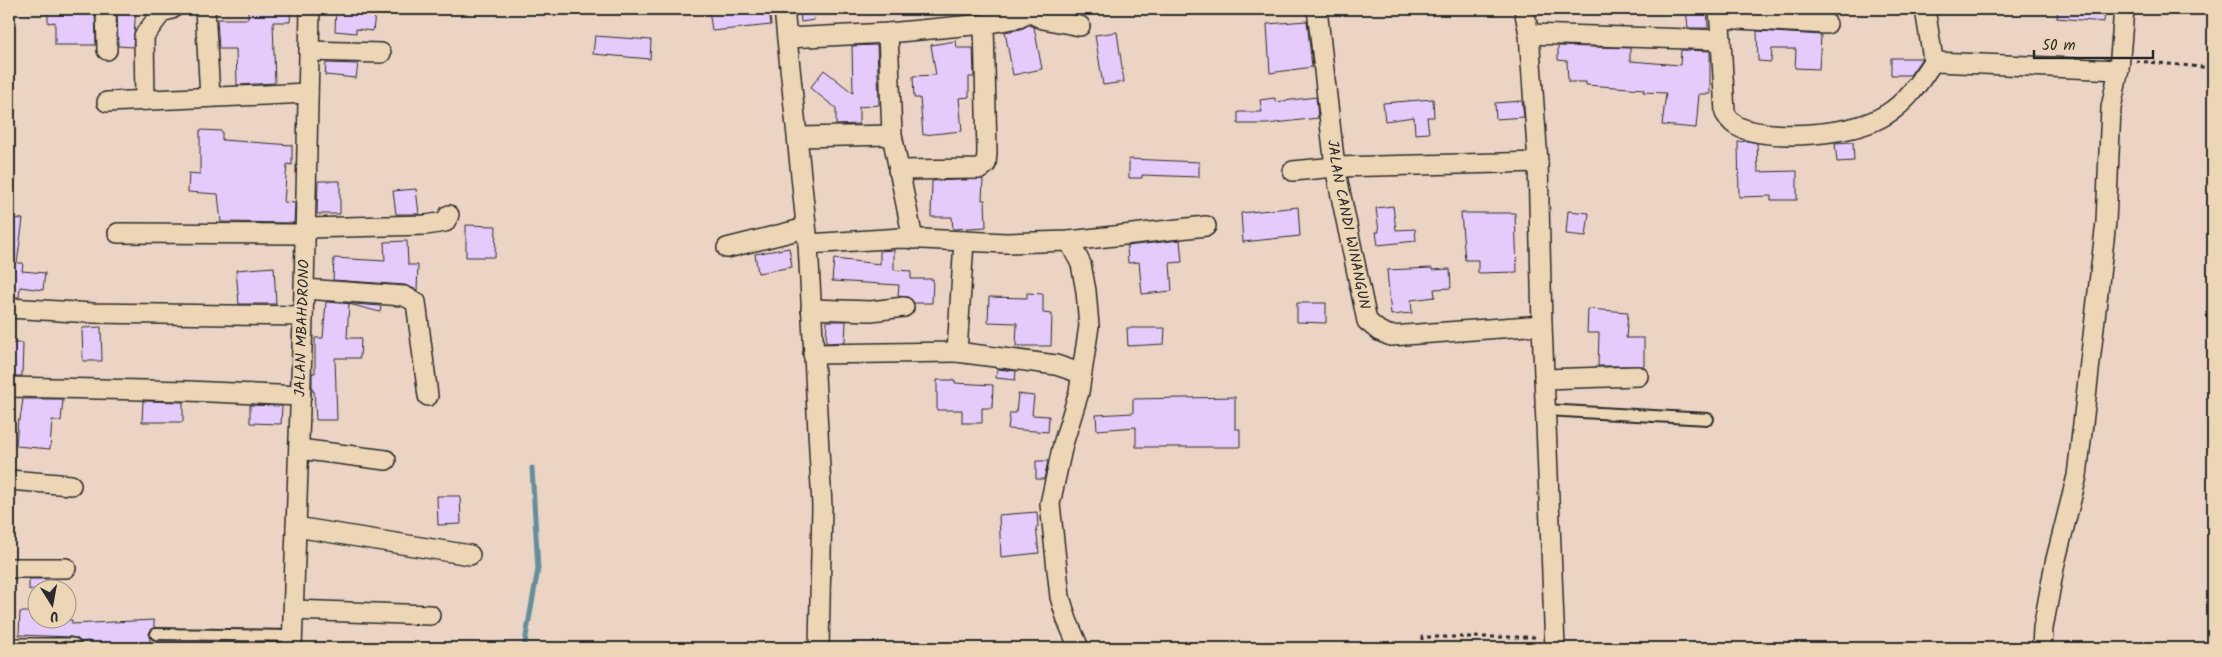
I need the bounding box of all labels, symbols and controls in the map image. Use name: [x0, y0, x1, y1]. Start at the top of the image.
scale bar: [2034, 28, 2153, 60]
text: 50 m: [2042, 34, 2076, 58]
street label: JALAN CANDI WINANGUN: [1320, 139, 1376, 312]
street label: JALAN MBAHDRONO: [288, 259, 317, 397]
north arrow: [28, 580, 78, 630]
text: U: [47, 604, 60, 627]

